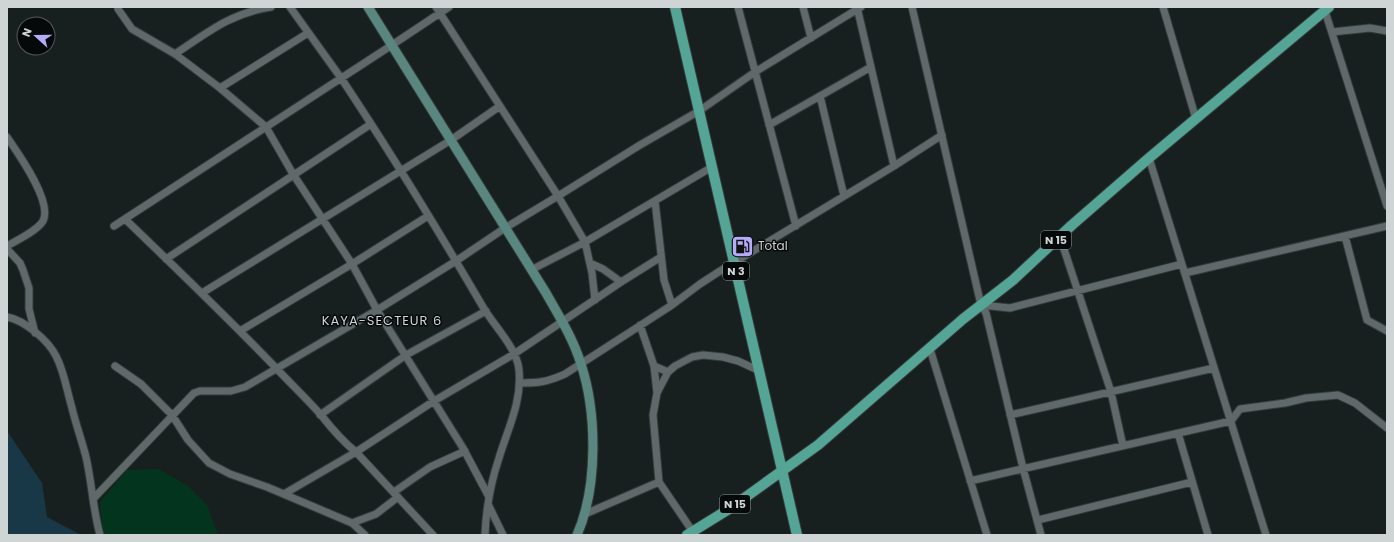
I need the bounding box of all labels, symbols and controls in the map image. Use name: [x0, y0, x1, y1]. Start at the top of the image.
north arrow: [16, 16, 56, 56]
text: N: [18, 26, 36, 39]
road number: N 15: [1041, 231, 1071, 249]
fuel station icon: Total: [729, 233, 755, 259]
place label: Total: [758, 237, 788, 254]
road number: N 3: [723, 262, 749, 280]
district label: KAYA-SECTEUR 6: [322, 311, 442, 330]
road number: N 15: [720, 495, 750, 513]

